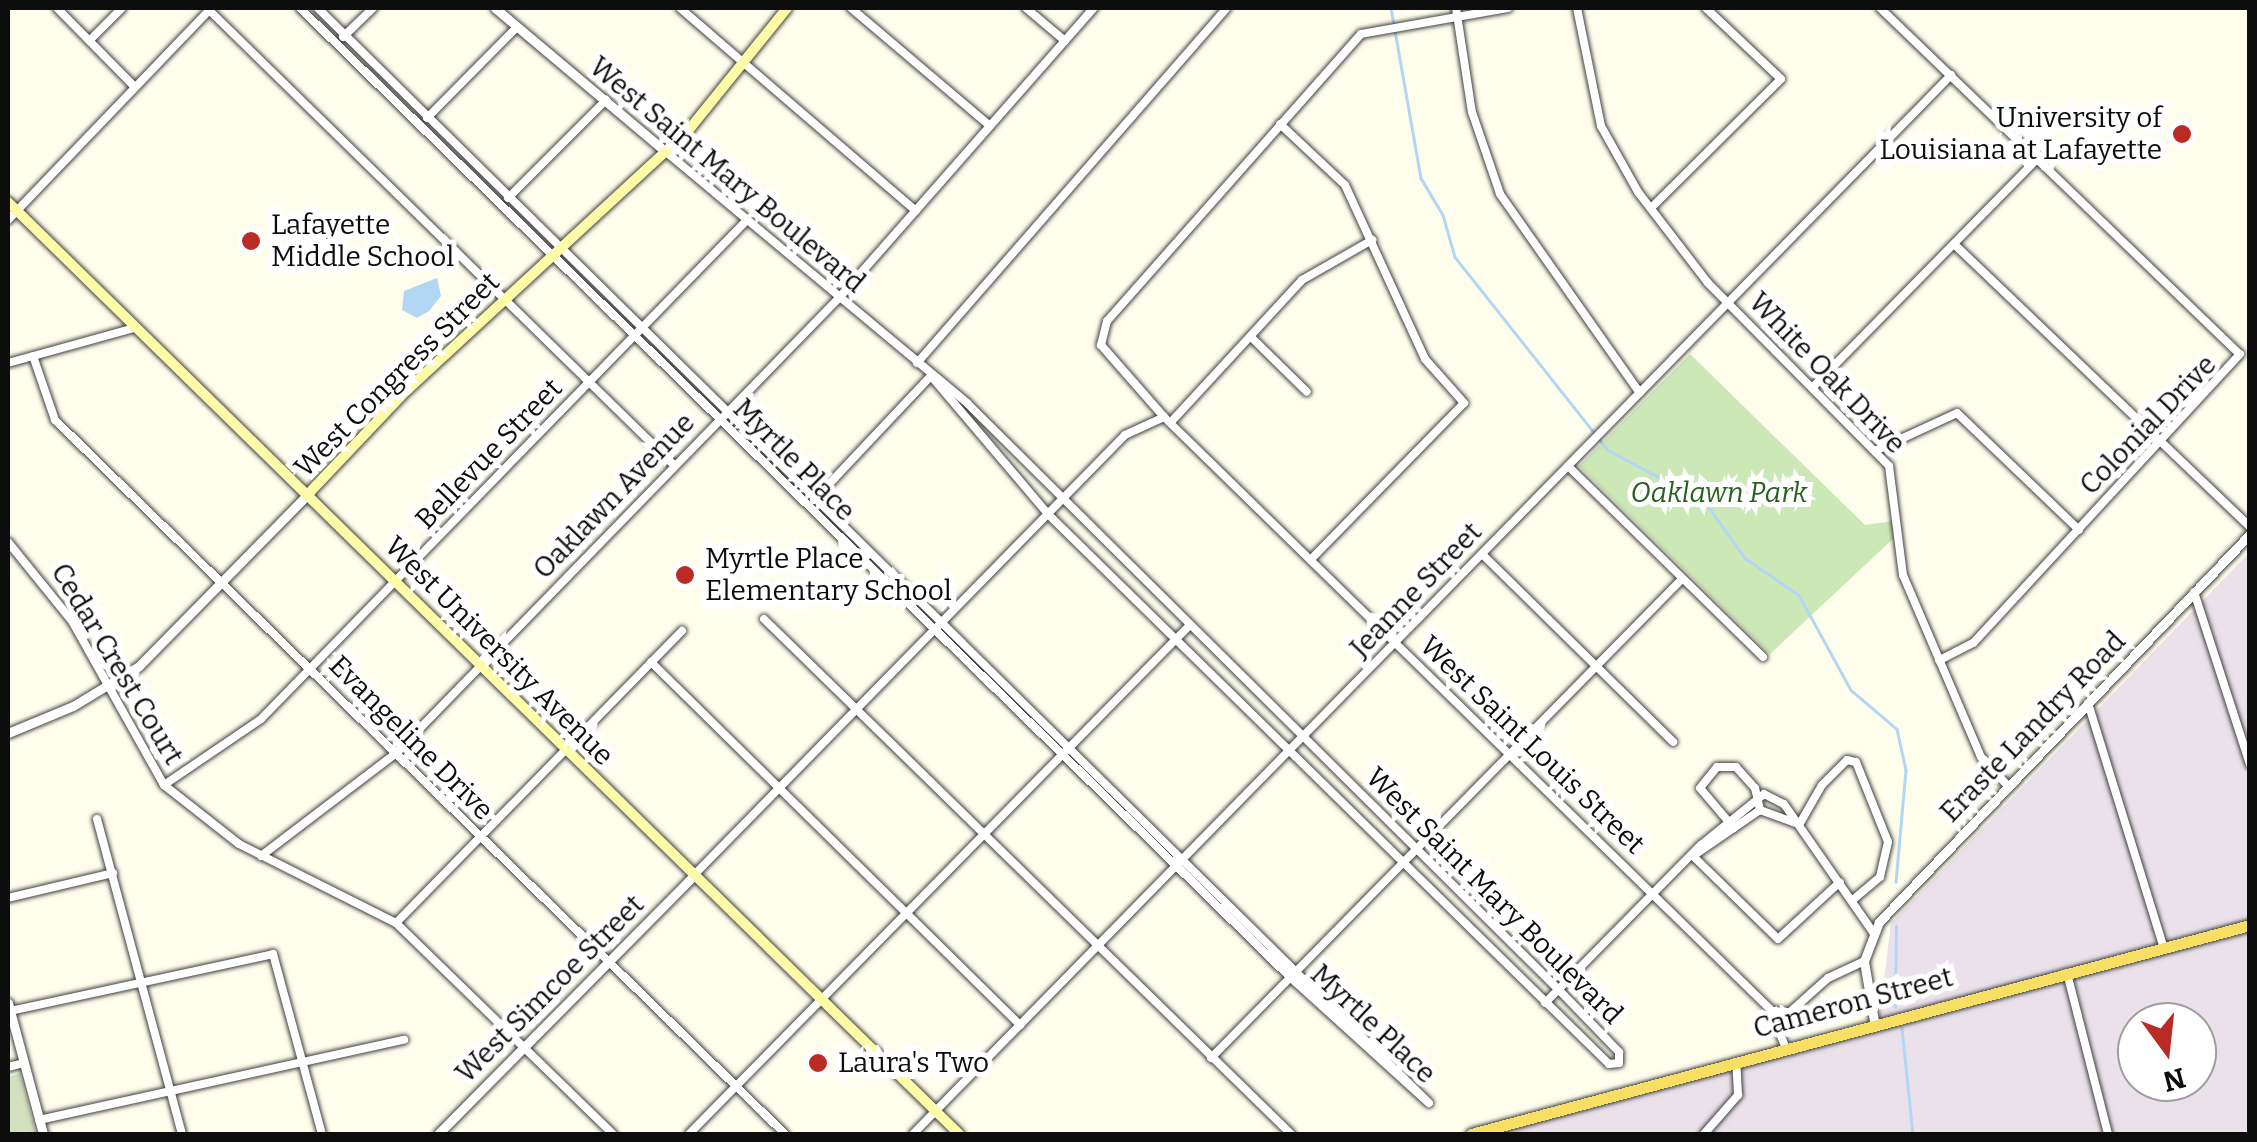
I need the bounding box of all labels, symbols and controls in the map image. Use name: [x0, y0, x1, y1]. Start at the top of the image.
street label: West Saint Mary Boulevard: [582, 50, 872, 300]
place label: University of Louisiana at Lafayette: [1880, 101, 2162, 167]
marker: University of Louisiana at Lafayette: [2171, 123, 2193, 145]
place label: Lafayette Middle School: [271, 208, 454, 274]
marker: Lafayette Middle School: [240, 230, 262, 252]
street label: West Congress Street: [288, 266, 506, 484]
street label: White Oak Drive: [1742, 285, 1912, 461]
street label: Colonial Drive: [2073, 348, 2223, 502]
street label: Bellevue Street: [409, 372, 569, 536]
street label: Myrtle Place: [726, 392, 862, 528]
street label: Oaklawn Avenue: [526, 406, 702, 586]
park label: Oaklawn Park: [1631, 476, 1807, 510]
street label: Jeanne Street: [1343, 515, 1489, 665]
street label: West University Avenue: [378, 530, 620, 772]
place label: Myrtle Place Elementary School: [705, 542, 952, 608]
street label: Cedar Crest Court: [44, 557, 190, 771]
marker: Myrtle Place Elementary School: [674, 564, 696, 586]
street label: Eraste Landry Road: [1933, 625, 2133, 829]
street label: West Saint Louis Street: [1413, 629, 1651, 861]
street label: Evangeline Drive: [322, 649, 500, 827]
street label: West Saint Mary Boulevard: [1359, 761, 1629, 1031]
street label: West Simcoe Street: [449, 888, 651, 1090]
street label: Myrtle Place: [1304, 958, 1442, 1090]
street label: Cameron Street: [1750, 960, 1956, 1046]
north arrow: [2117, 1002, 2217, 1102]
place label: Laura's Two: [838, 1046, 989, 1080]
marker: Laura's Two: [807, 1052, 829, 1074]
text: N: [2160, 1061, 2189, 1098]

